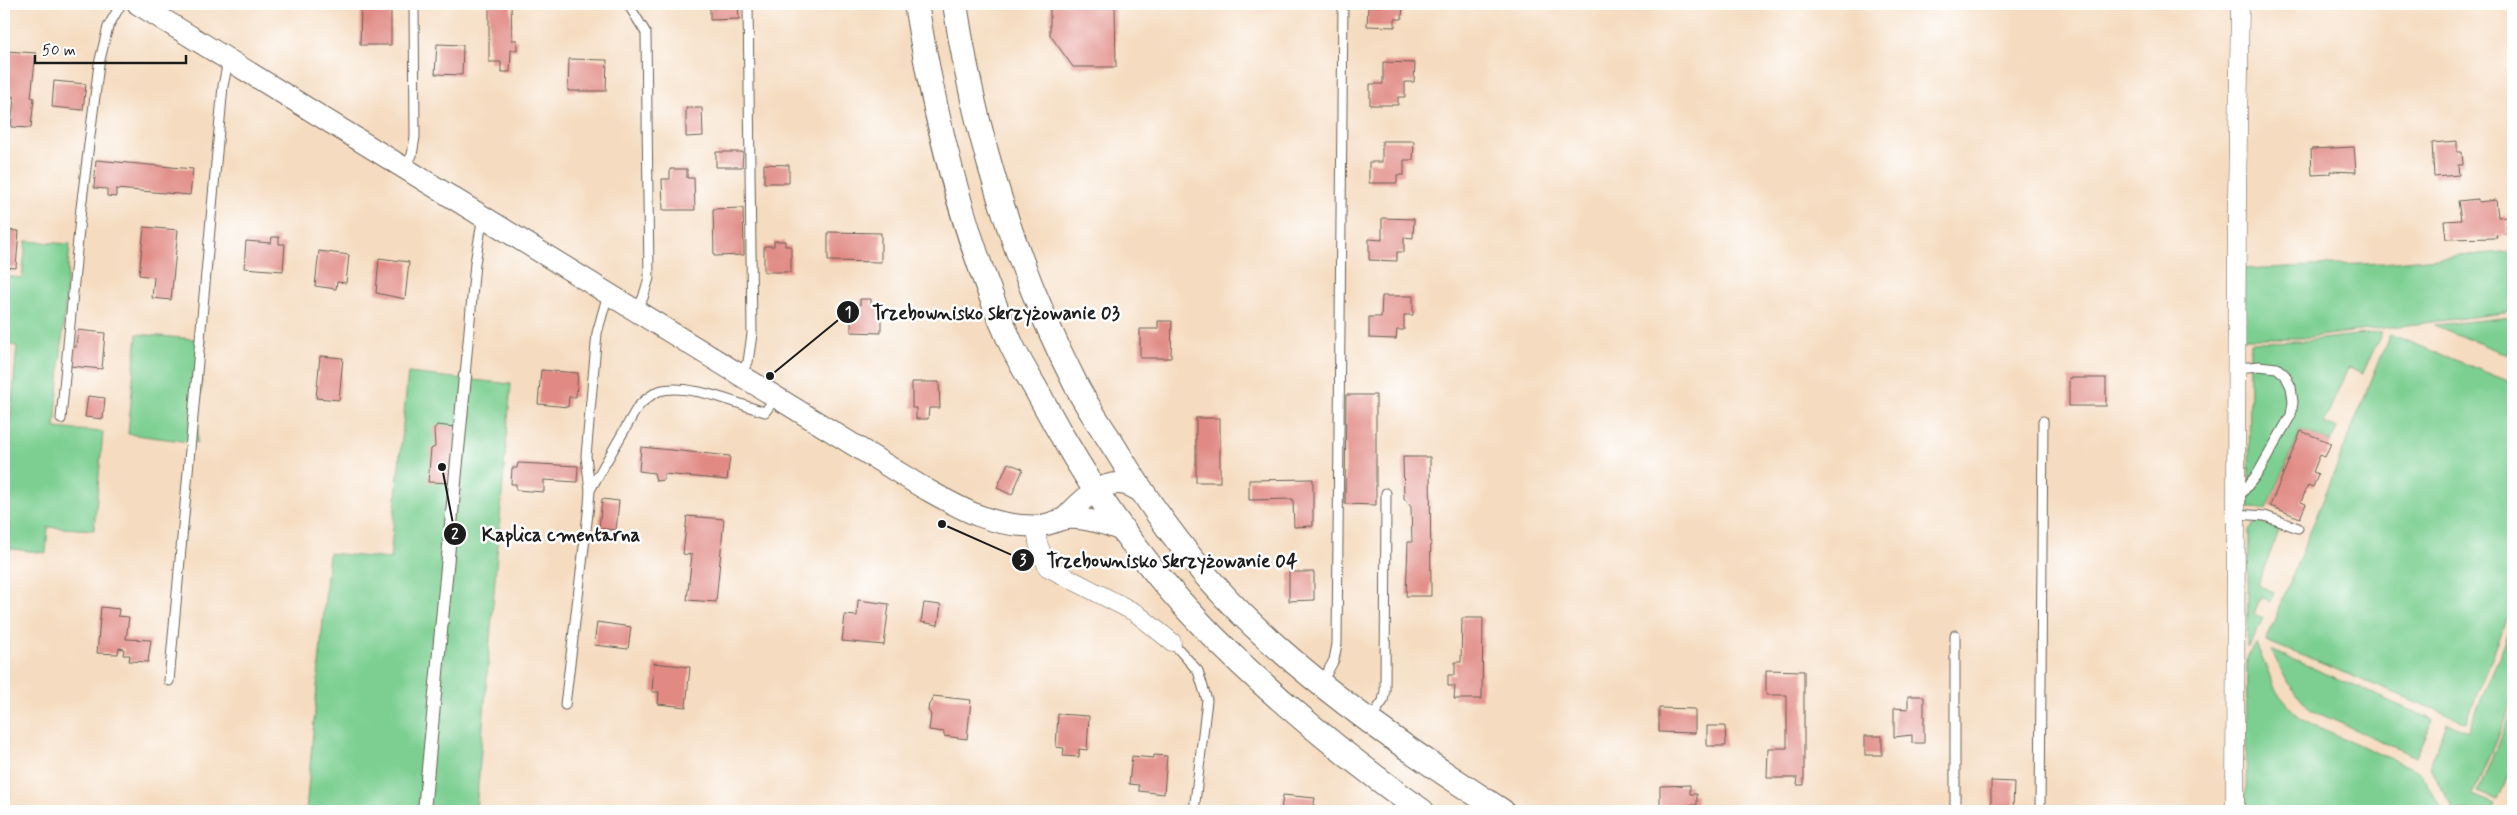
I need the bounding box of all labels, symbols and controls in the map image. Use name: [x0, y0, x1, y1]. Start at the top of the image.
scale bar: [35, 32, 186, 64]
text: 50 m: [42, 41, 76, 61]
callout: Trzebownisko skrzyżowanie 03: [835, 295, 1131, 329]
text: Trzebownisko skrzyżowanie 03: [872, 301, 1120, 327]
text: 1: [845, 303, 851, 323]
callout: Kaplica cmentarna: [442, 517, 655, 551]
text: Kaplica cmentarna: [482, 523, 640, 548]
text: 2: [451, 525, 459, 545]
callout: Trzebownisko skrzyżowanie 04: [1010, 543, 1310, 577]
text: Trzebownisko skrzyżowanie 04: [1046, 549, 1298, 575]
text: 3: [1020, 551, 1027, 571]

